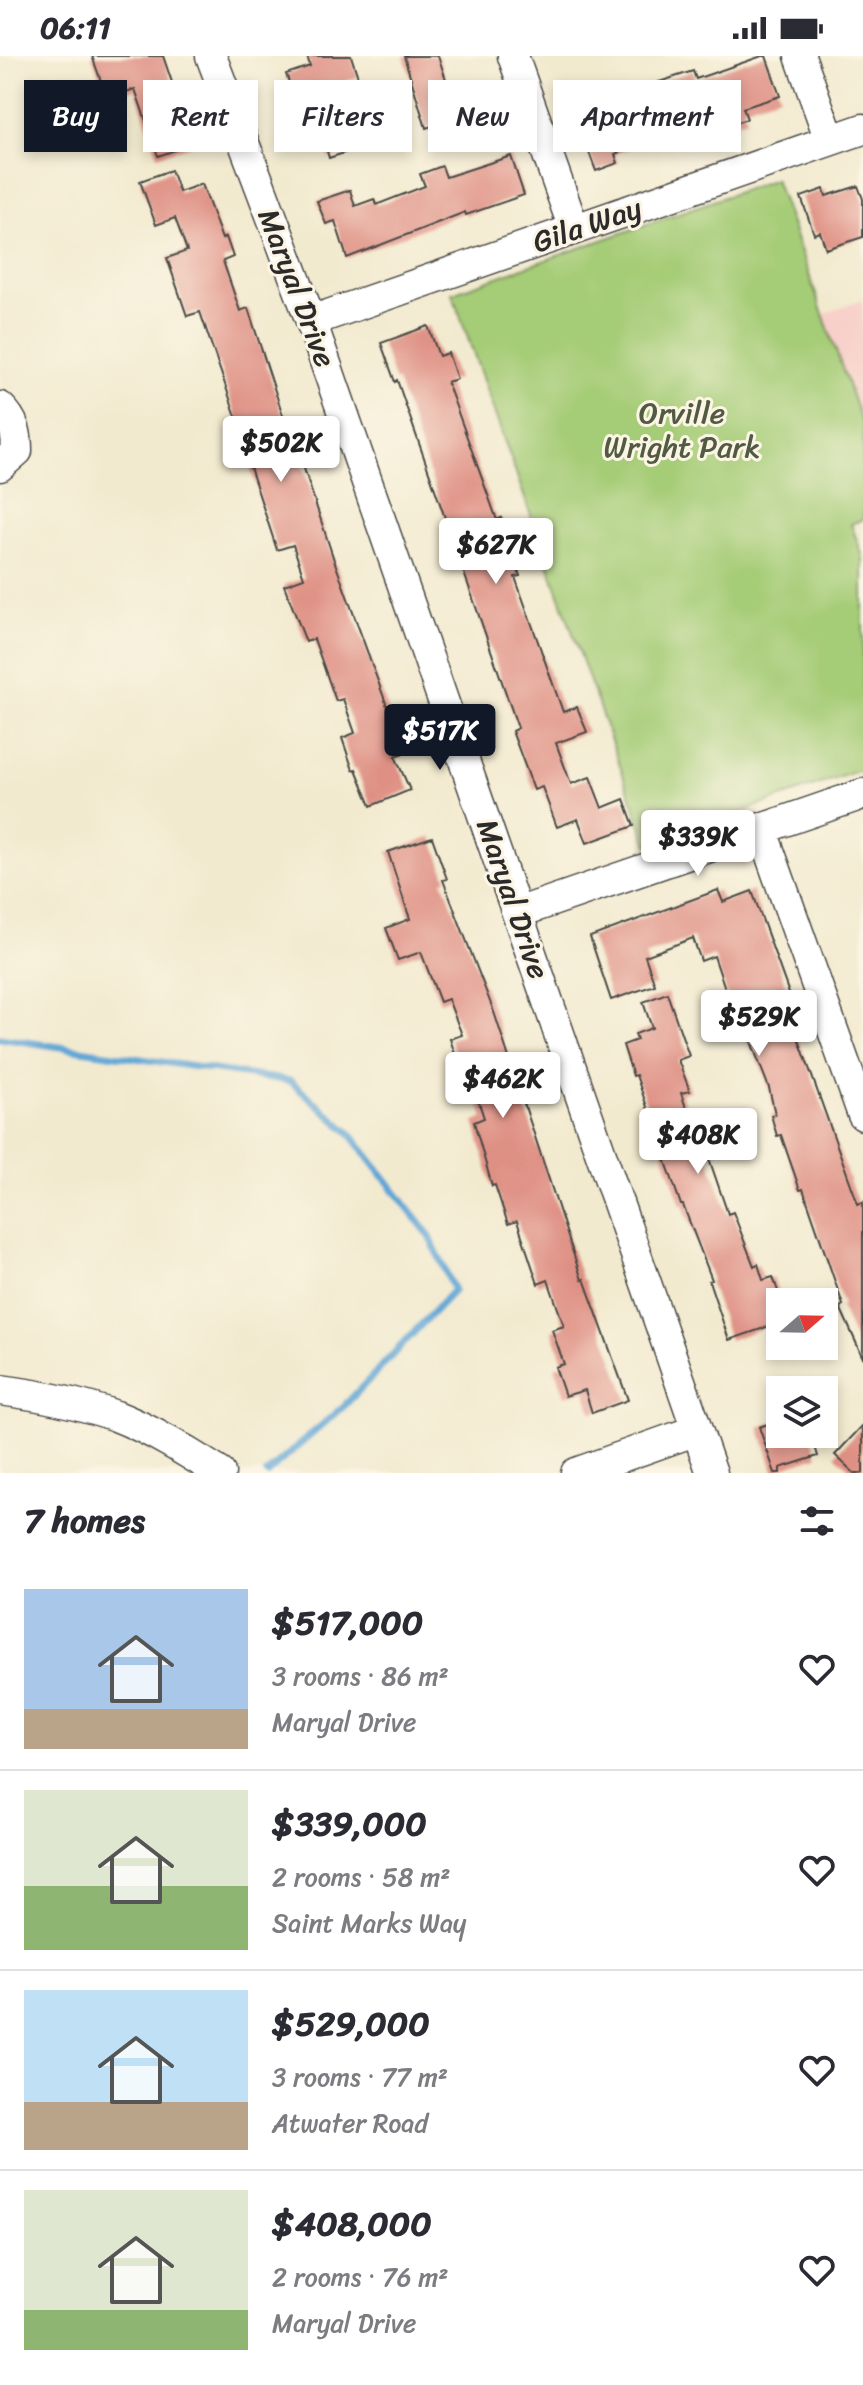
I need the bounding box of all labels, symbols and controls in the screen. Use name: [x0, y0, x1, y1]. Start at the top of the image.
text: 06:11: [40, 1, 111, 55]
chip: Buy: [24, 80, 127, 152]
chip: Rent: [143, 80, 258, 152]
chip: Filters: [274, 80, 412, 152]
chip: New: [428, 80, 537, 152]
chip: Apartment: [553, 80, 741, 152]
street label: Gila Way: [525, 181, 649, 269]
street label: Maryal Drive: [242, 201, 352, 375]
park label: Orville Wright Park: [604, 386, 761, 474]
pin: $502K: [225, 416, 337, 484]
text: $502K: [241, 419, 321, 465]
pin: $627K: [440, 518, 552, 586]
text: $627K: [457, 521, 535, 567]
pin: $517K: [384, 704, 496, 772]
text: $517K: [402, 707, 478, 753]
pin: $339K: [642, 810, 754, 878]
street label: Maryal Drive: [460, 811, 566, 987]
text: $339K: [659, 813, 737, 859]
pin: $529K: [703, 990, 815, 1058]
text: $529K: [719, 993, 799, 1039]
pin: $462K: [447, 1052, 559, 1120]
text: $462K: [463, 1055, 543, 1101]
pin: $408K: [642, 1108, 754, 1176]
text: $408K: [657, 1111, 739, 1157]
north arrow: [766, 1288, 838, 1360]
map controls: [766, 1288, 838, 1448]
button: layers: [766, 1376, 838, 1448]
text: 7 homes: [24, 1491, 145, 1551]
icon: filters: [795, 1499, 839, 1543]
text: $517,000: [272, 1593, 423, 1653]
icon: home: [88, 1621, 184, 1717]
icon: heart: [795, 1647, 839, 1691]
text: 3 rooms · 86 m²: [272, 1653, 449, 1699]
text: Maryal Drive: [272, 1699, 416, 1745]
text: $339,000: [272, 1794, 427, 1854]
icon: home: [88, 1822, 184, 1918]
icon: heart: [795, 1848, 839, 1892]
text: 2 rooms · 58 m²: [272, 1854, 450, 1900]
text: Saint Marks Way: [272, 1900, 466, 1946]
text: $529,000: [272, 1994, 430, 2054]
icon: home: [88, 2022, 184, 2118]
icon: heart: [795, 2048, 839, 2092]
text: 3 rooms · 77 m²: [272, 2054, 448, 2100]
text: Atwater Road: [272, 2100, 428, 2146]
text: $408,000: [272, 2194, 432, 2254]
icon: home: [88, 2222, 184, 2318]
icon: heart: [795, 2248, 839, 2292]
text: 2 rooms · 76 m²: [272, 2254, 449, 2300]
text: Maryal Drive: [272, 2300, 416, 2346]

